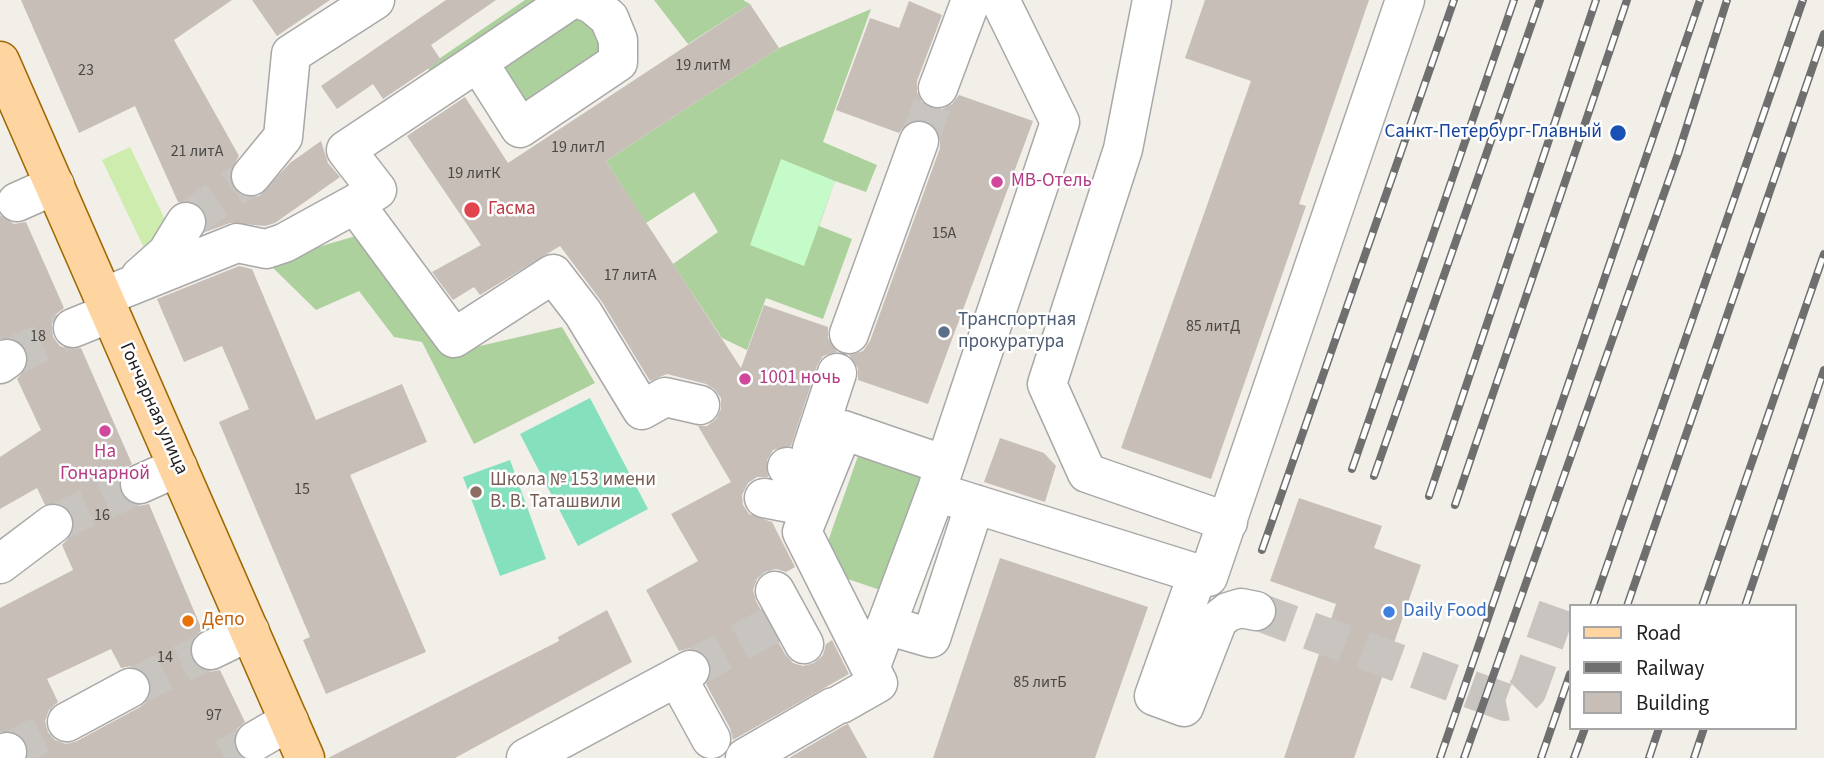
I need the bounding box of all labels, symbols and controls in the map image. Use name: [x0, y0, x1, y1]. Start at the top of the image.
house number: 19 литМ: [675, 56, 731, 76]
house number: 23: [78, 61, 94, 81]
place label: Санкт-Петербург-Главный: [1384, 122, 1602, 144]
marker: Санкт-Петербург-Главный: [1608, 123, 1628, 143]
house number: 19 литЛ: [551, 138, 605, 158]
house number: 21 литА: [171, 142, 223, 162]
house number: 19 литК: [447, 164, 501, 184]
place label: МВ-Отель: [1011, 171, 1092, 193]
marker: МВ-Отель: [989, 174, 1005, 190]
place label: Гасма: [488, 199, 536, 221]
marker: Гасма: [462, 200, 482, 220]
house number: 15А: [932, 224, 956, 244]
house number: 17 литА: [604, 266, 656, 286]
place label: Транспортная прокуратура: [958, 310, 1076, 354]
house number: 85 литД: [1186, 317, 1240, 337]
marker: Транспортная прокуратура: [936, 324, 952, 340]
house number: 18: [30, 327, 46, 347]
street label: Гончарная улица: [114, 340, 192, 478]
place label: 1001 ночь: [759, 368, 841, 390]
marker: 1001 ночь: [737, 371, 753, 387]
marker: На Гончарной: [97, 423, 113, 439]
place label: На Гончарной: [60, 442, 150, 486]
place label: Школа № 153 имени В. В. Таташвили: [490, 470, 656, 514]
house number: 15: [294, 480, 310, 500]
marker: Школа № 153 имени В. В. Таташвили: [468, 484, 484, 500]
house number: 16: [94, 506, 110, 526]
place label: Daily Food: [1403, 601, 1487, 623]
marker: Daily Food: [1381, 604, 1397, 620]
legend: [1568, 604, 1796, 730]
place label: Депо: [202, 610, 244, 632]
marker: Депо: [180, 613, 196, 629]
text: Road: [1636, 618, 1681, 648]
house number: 14: [157, 648, 173, 668]
text: Railway: [1636, 653, 1704, 683]
house number: 85 литБ: [1013, 673, 1067, 693]
text: Building: [1636, 688, 1709, 718]
house number: 97: [206, 706, 222, 726]

